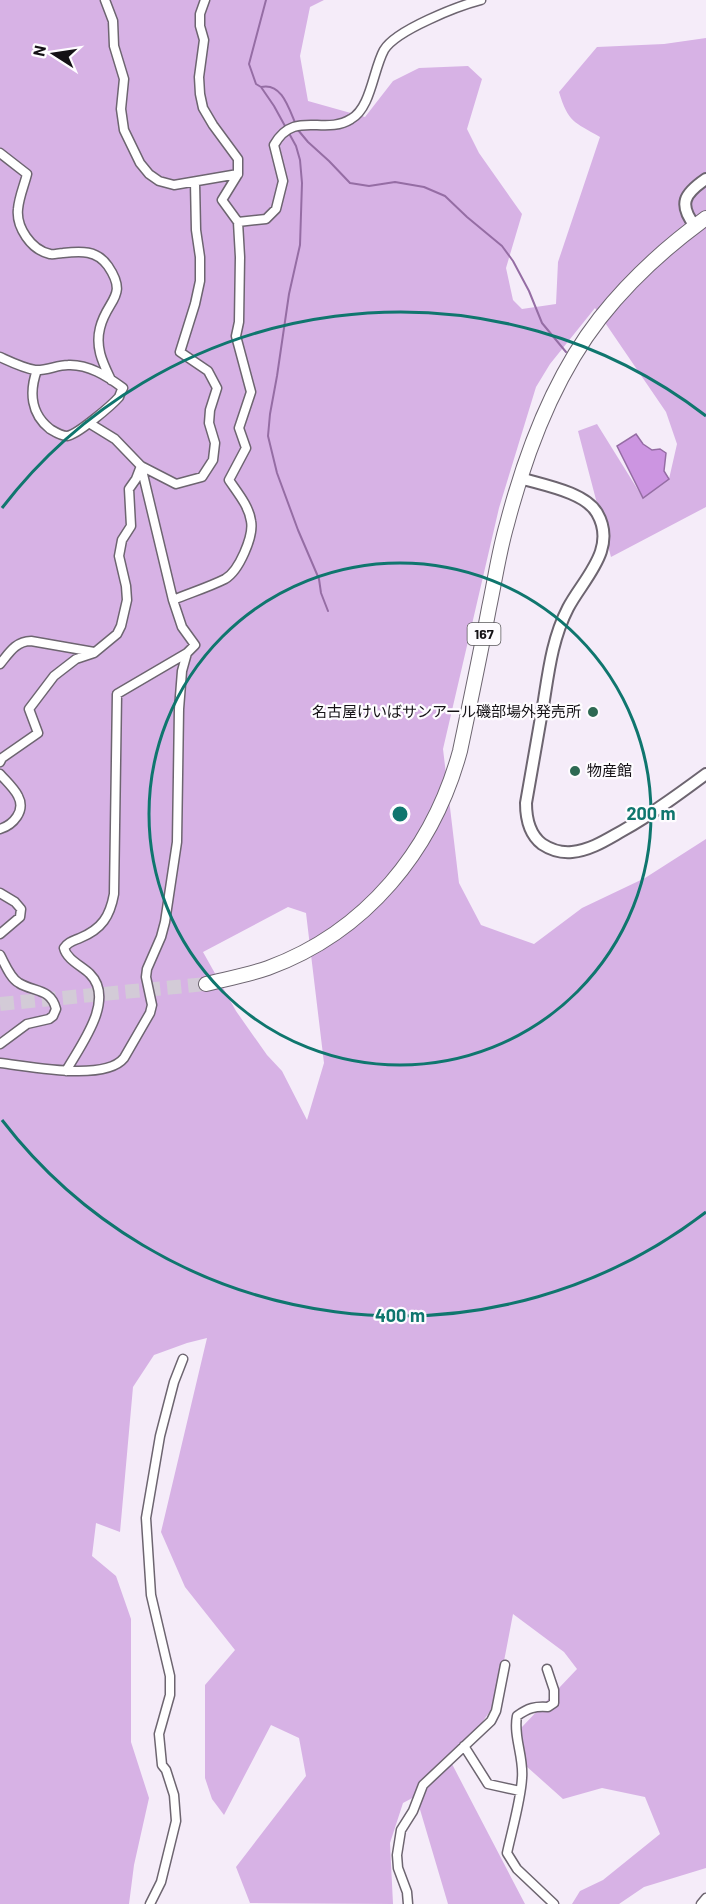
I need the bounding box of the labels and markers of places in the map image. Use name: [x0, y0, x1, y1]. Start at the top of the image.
place label: 名古屋けいばサンアール磯部場外発売所: [312, 702, 581, 720]
marker: 名古屋けいばサンアール磯部場外発売所: [586, 705, 600, 719]
place label: 物産館: [587, 761, 632, 779]
marker: 物産館: [568, 764, 582, 778]
centre of rings: [390, 804, 410, 824]

